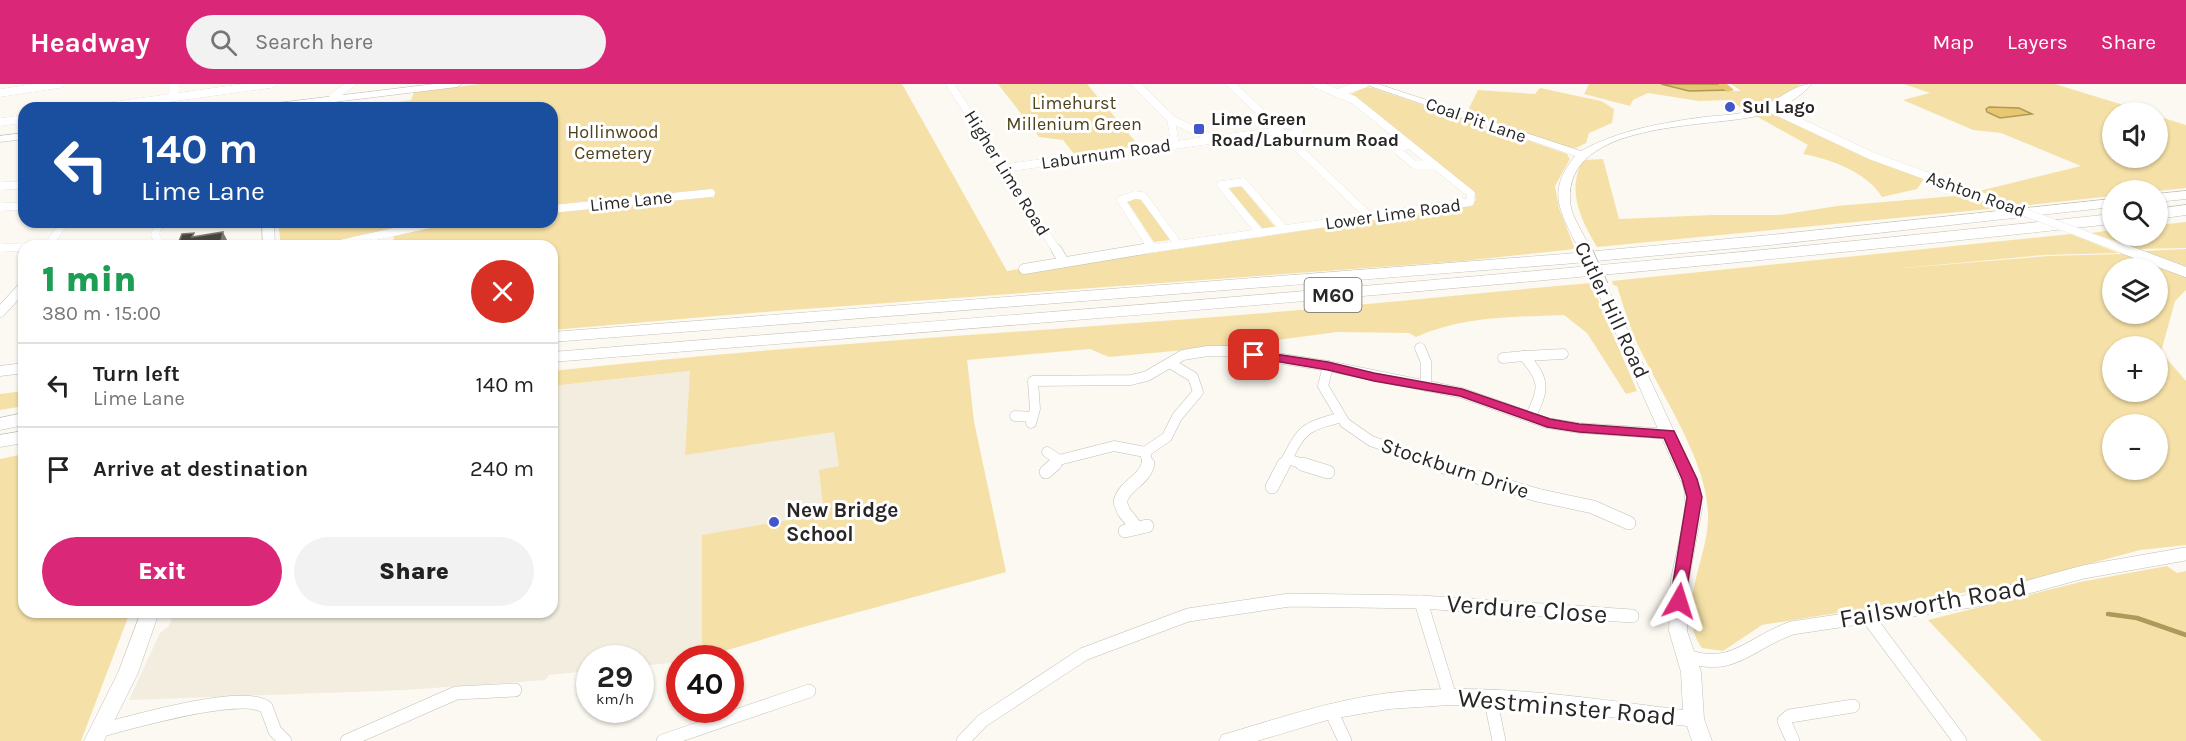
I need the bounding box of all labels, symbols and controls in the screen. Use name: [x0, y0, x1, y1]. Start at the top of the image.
search box: [186, 15, 606, 69]
text: Headway: [30, 26, 150, 59]
icon: search: [207, 26, 240, 59]
text: Search here: [255, 29, 373, 55]
text: Map: [1932, 30, 1974, 54]
text: Layers: [2007, 30, 2068, 54]
text: Share: [2101, 30, 2156, 54]
park label: Limehurst Millenium Green: [1006, 92, 1142, 135]
street label: Coal Pit Lane: [1423, 93, 1529, 147]
place label: Sul Lago: [1742, 96, 1815, 118]
marker: Sul Lago: [1723, 100, 1737, 114]
map controls: [2102, 102, 2168, 480]
button: sound: [2102, 102, 2168, 168]
street label: Higher Lime Road: [960, 106, 1054, 240]
place label: Lime Green Road/Laburnum Road: [1211, 108, 1399, 151]
park label: Hollinwood Cemetery: [567, 121, 659, 164]
marker: Lime Green Road/Laburnum Road: [1192, 122, 1206, 136]
text: 140 m: [141, 124, 258, 174]
icon: left: [42, 126, 120, 204]
street label: Laburnum Road: [1040, 134, 1172, 174]
street label: Ashton Road: [1923, 166, 2029, 222]
text: Lime Lane: [141, 175, 265, 207]
button: search: [2102, 180, 2168, 246]
street label: Lime Lane: [589, 186, 673, 216]
street label: Lower Lime Road: [1324, 194, 1462, 234]
street label: Cutler Hill Road: [1570, 238, 1654, 382]
text: 1 min: [42, 258, 136, 300]
button: layers: [2102, 258, 2168, 324]
button: close: [471, 260, 534, 323]
road number: M60: [1304, 278, 1362, 312]
text: 380 m · 15:00: [42, 302, 161, 325]
pin: [1228, 329, 1279, 380]
button: +: [2102, 336, 2168, 402]
icon: arrive: [1237, 338, 1270, 371]
text: Turn left: [93, 361, 180, 387]
icon: left: [42, 369, 75, 402]
text: 140 m: [476, 372, 534, 398]
text: Lime Lane: [93, 387, 185, 410]
button: −: [2102, 414, 2168, 480]
street label: Stockburn Drive: [1378, 433, 1532, 503]
icon: arrive: [42, 453, 75, 486]
text: Arrive at destination: [93, 456, 308, 482]
text: 240 m: [470, 456, 534, 482]
place label: New Bridge School: [786, 498, 898, 546]
marker: New Bridge School: [767, 515, 781, 529]
button: Exit: [42, 537, 282, 606]
button: Share: [294, 537, 534, 606]
position arrow: [1647, 569, 1711, 633]
street label: Failsworth Road: [1837, 571, 2029, 635]
street label: Verdure Close: [1446, 588, 1608, 630]
speed limit sign: 40: [666, 645, 744, 723]
text: 29: [597, 659, 633, 695]
street label: Westminster Road: [1456, 682, 1678, 732]
text: km/h: [596, 690, 634, 708]

